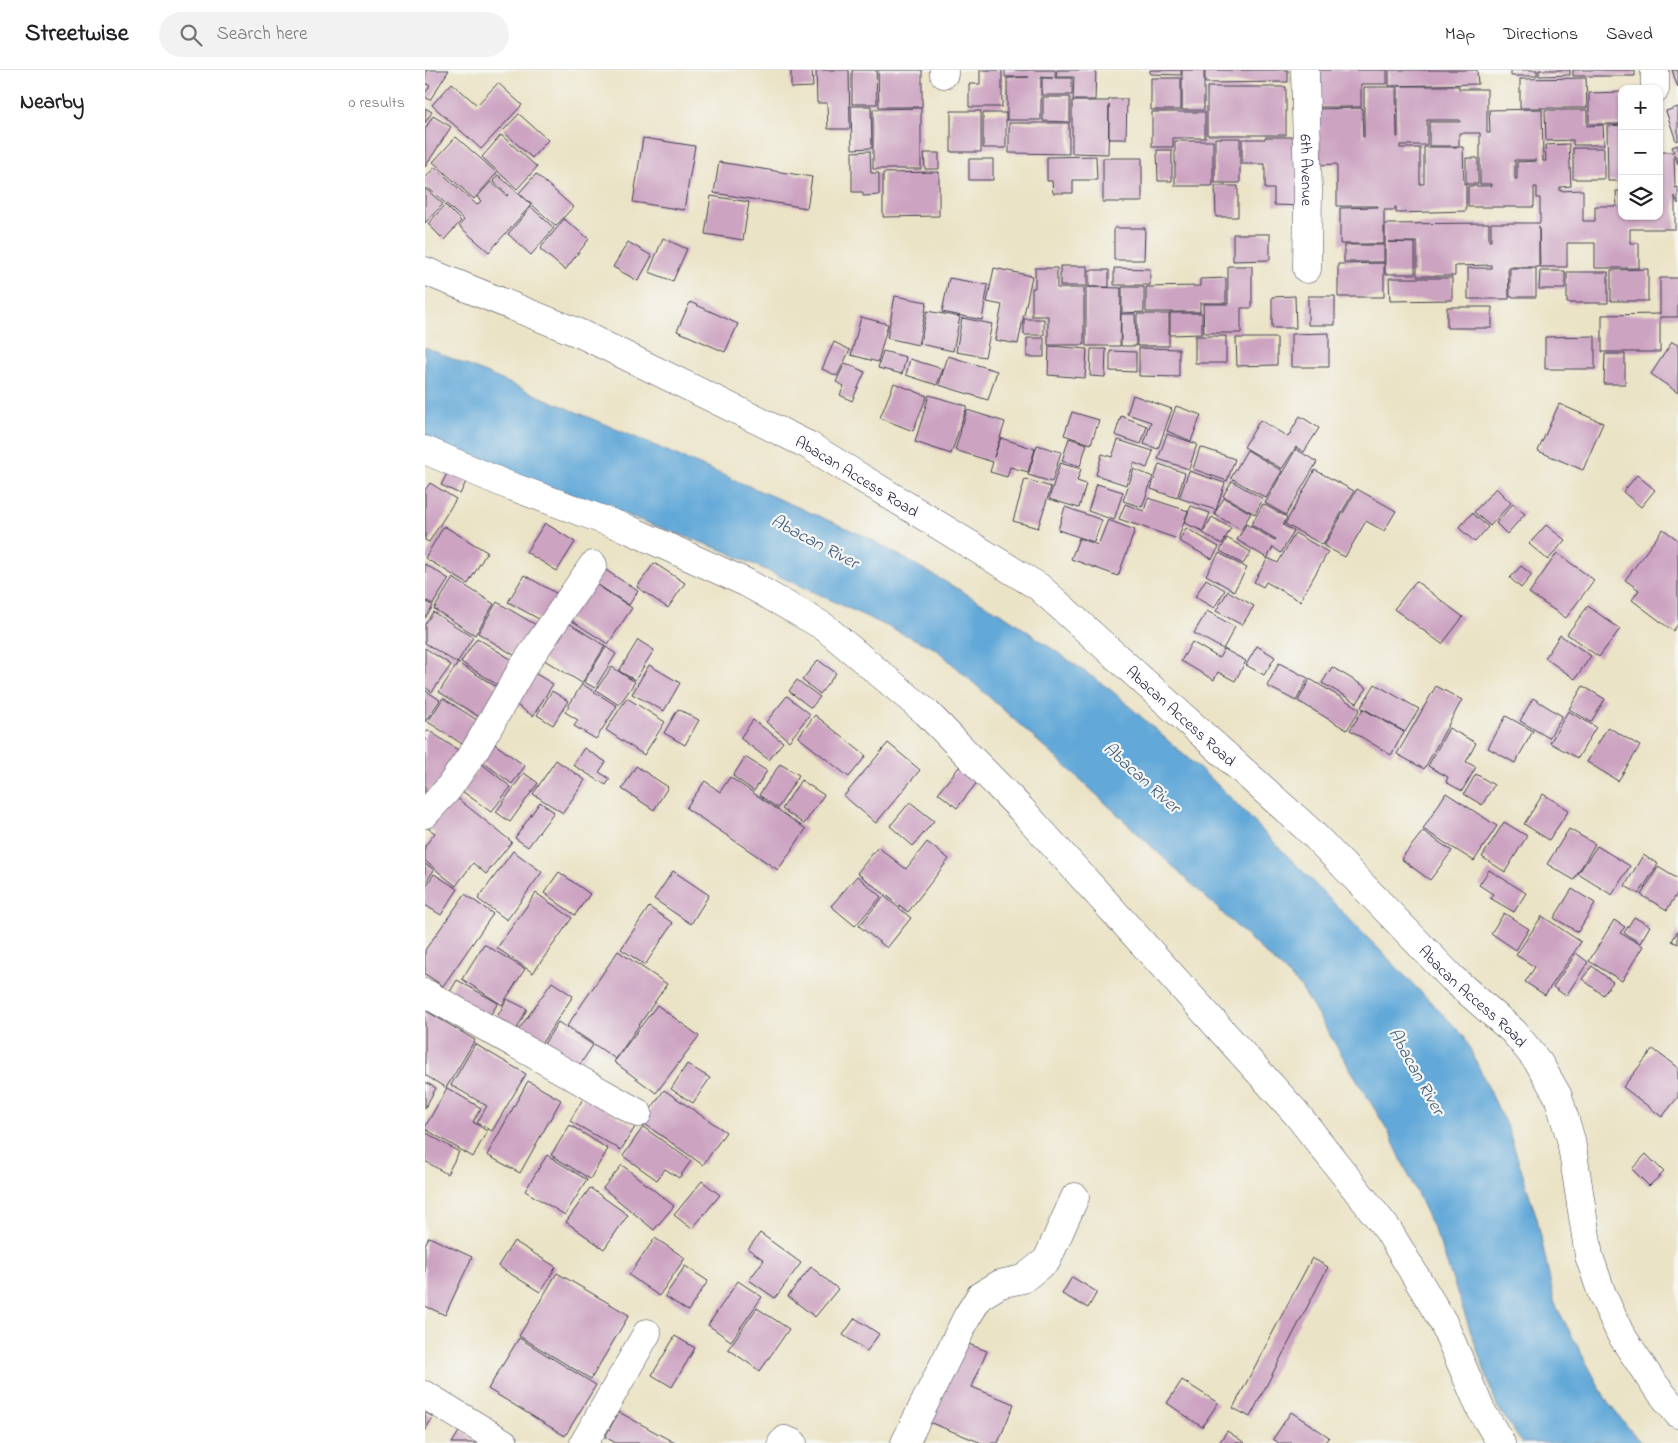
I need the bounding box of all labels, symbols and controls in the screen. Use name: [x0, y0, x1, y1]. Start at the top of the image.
search box: [159, 12, 509, 57]
text: Streetwise: [25, 17, 129, 52]
icon: search: [177, 21, 205, 49]
text: Search here: [217, 21, 308, 48]
text: Map: [1445, 22, 1475, 48]
text: Directions: [1503, 22, 1578, 48]
text: Saved: [1606, 22, 1653, 48]
map controls: [1618, 85, 1663, 220]
button: +: [1618, 85, 1663, 130]
text: Nearby: [20, 88, 84, 118]
text: 0 results: [349, 91, 405, 115]
button: −: [1618, 130, 1663, 175]
street label: 6th Avenue: [1293, 134, 1318, 207]
button: layers: [1618, 175, 1663, 220]
street label: Abacan Access Road: [791, 431, 923, 524]
water label: Abacan River: [766, 509, 865, 578]
street label: Abacan Access Road: [1120, 661, 1241, 773]
water label: Abacan River: [1096, 737, 1187, 822]
street label: Abacan Access Road: [1412, 940, 1532, 1053]
water label: Abacan River: [1381, 1024, 1451, 1122]

